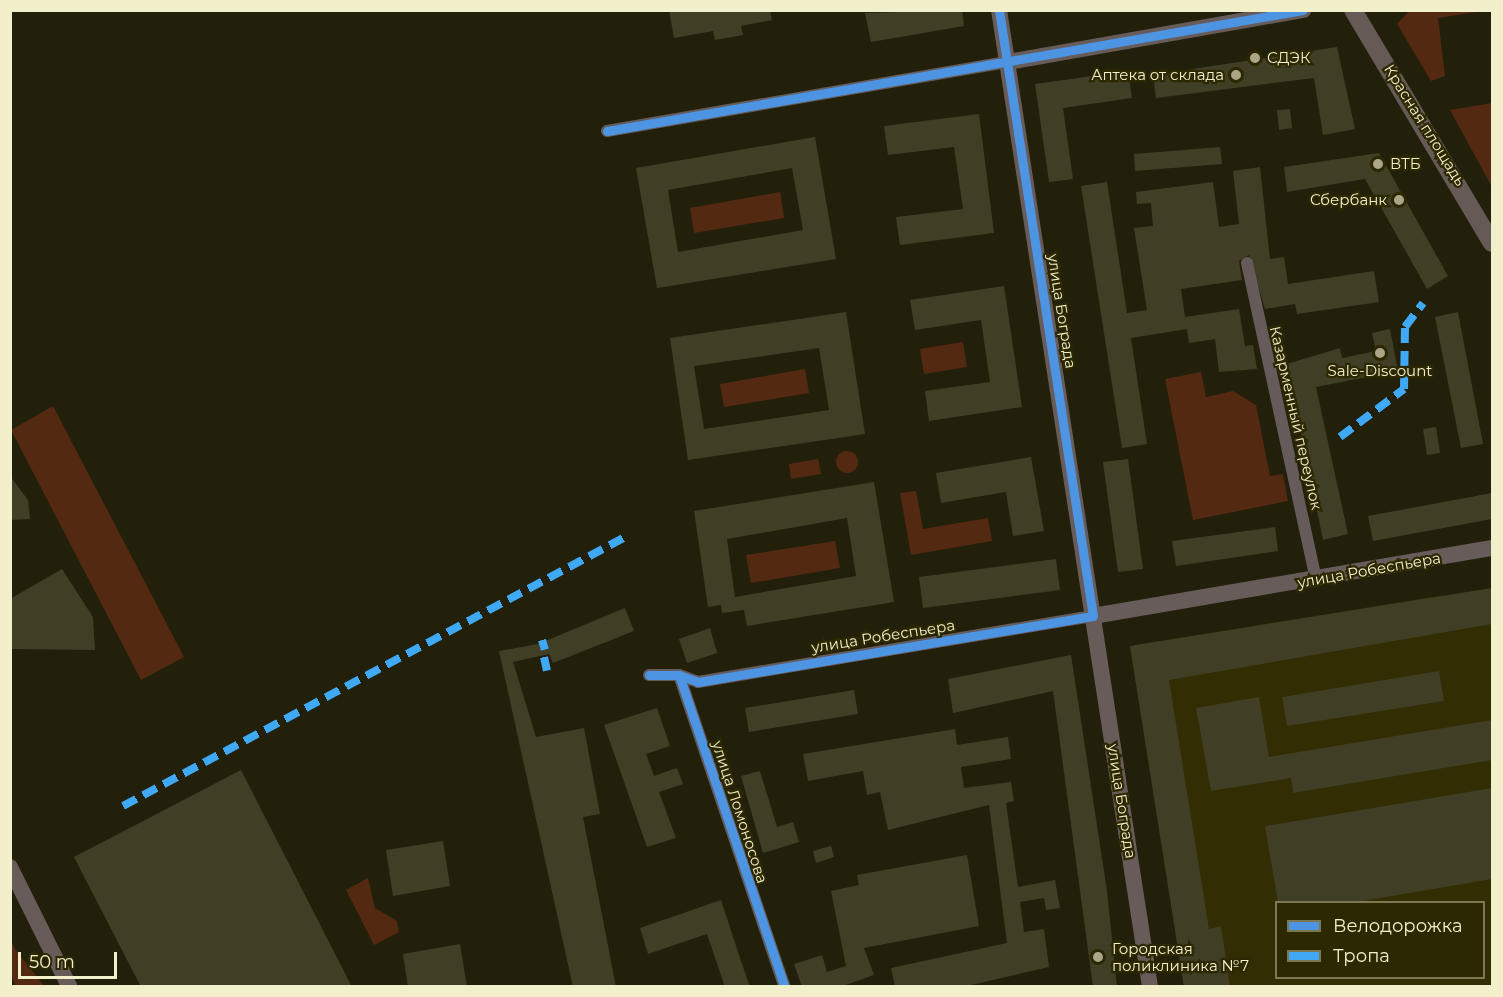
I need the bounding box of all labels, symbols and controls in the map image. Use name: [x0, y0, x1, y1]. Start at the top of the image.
place label: СДЭК: [1267, 49, 1310, 67]
marker: СДЭК: [1248, 51, 1262, 65]
street label: Красная площадь: [1380, 61, 1470, 189]
place label: Аптека от склада: [1091, 66, 1224, 84]
marker: Аптека от склада: [1229, 68, 1243, 82]
place label: ВТБ: [1390, 155, 1421, 173]
marker: ВТБ: [1371, 157, 1385, 171]
place label: Сбербанк: [1310, 191, 1387, 209]
marker: Сбербанк: [1392, 193, 1406, 207]
street label: улица Бограда: [1044, 252, 1080, 370]
street label: Казарменный переулок: [1266, 324, 1326, 512]
marker: Sale-Discount: [1373, 346, 1387, 360]
place label: Sale-Discount: [1328, 362, 1432, 380]
street label: улица Робеспьера: [1296, 549, 1442, 591]
street label: улица Робеспьера: [810, 616, 956, 656]
street label: улица Ломоносова: [708, 738, 772, 886]
street label: улица Бограда: [1104, 742, 1140, 860]
legend: [1275, 901, 1485, 979]
text: Велодорожка: [1333, 915, 1462, 937]
place label: Городская поликлиника №7: [1112, 939, 1249, 974]
scale bar: [21, 940, 120, 978]
text: Тропа: [1333, 945, 1390, 967]
marker: Городская поликлиника №7: [1089, 948, 1107, 966]
text: 50 m: [29, 951, 75, 973]

